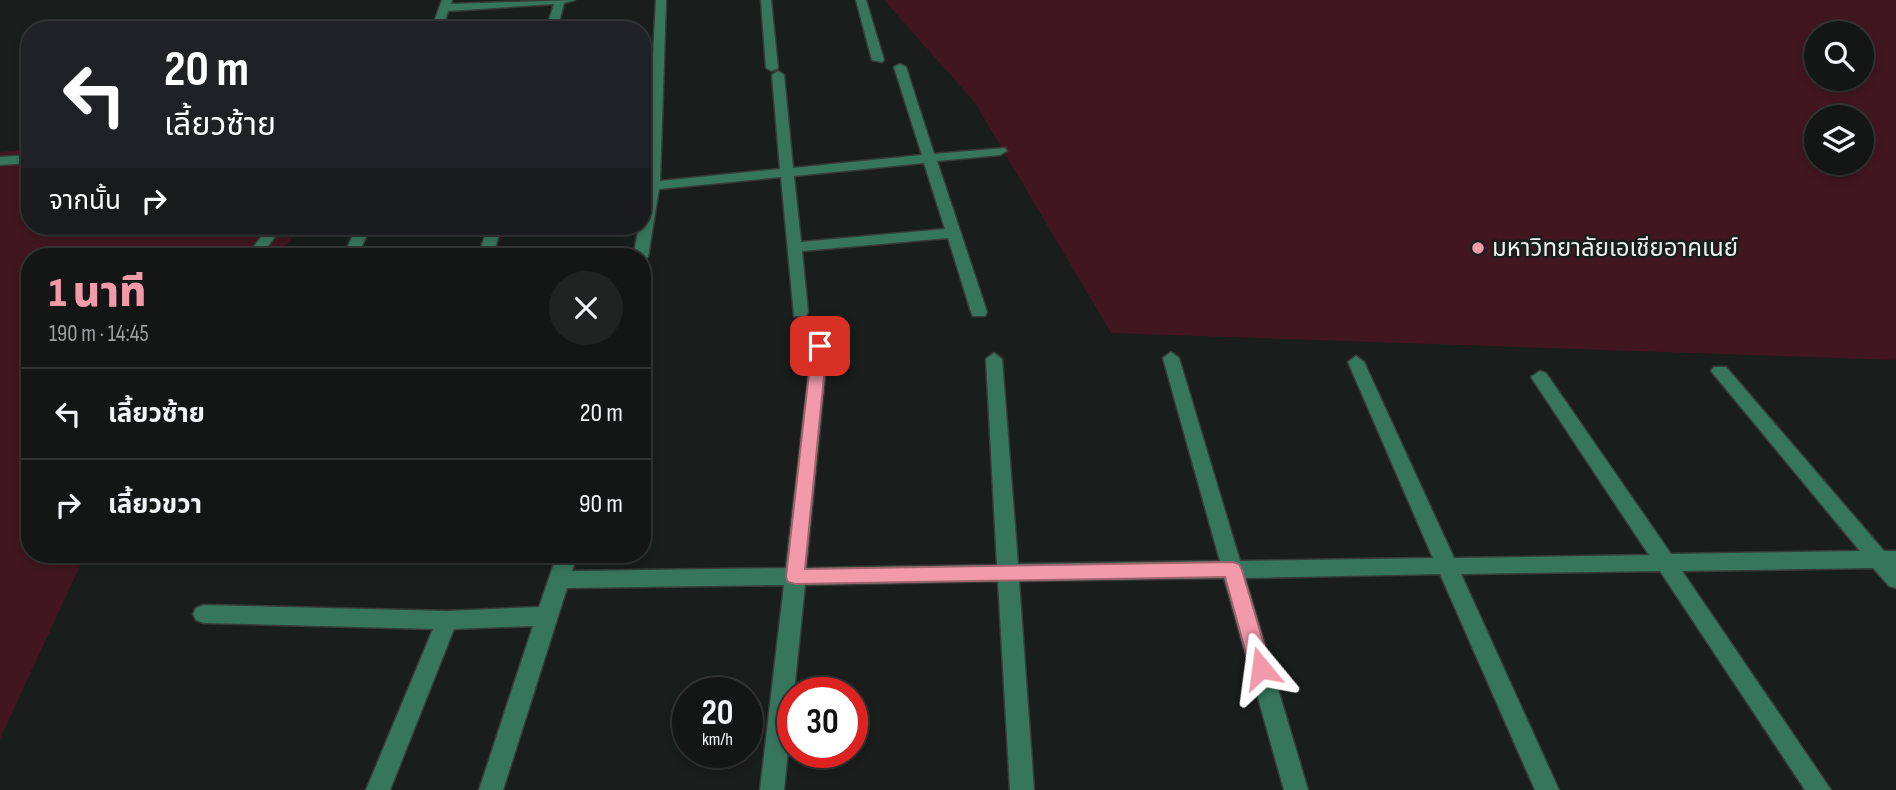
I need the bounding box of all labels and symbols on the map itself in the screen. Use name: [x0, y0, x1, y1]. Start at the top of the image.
place label: มหาวิทยาลัยเอเชียอาคเนย์: [1492, 234, 1738, 263]
marker: มหาวิทยาลัยเอเชียอาคเนย์: [1470, 240, 1486, 256]
pin: [790, 316, 850, 376]
position arrow: [1224, 631, 1298, 705]
speed limit sign: 30: [777, 677, 868, 768]

